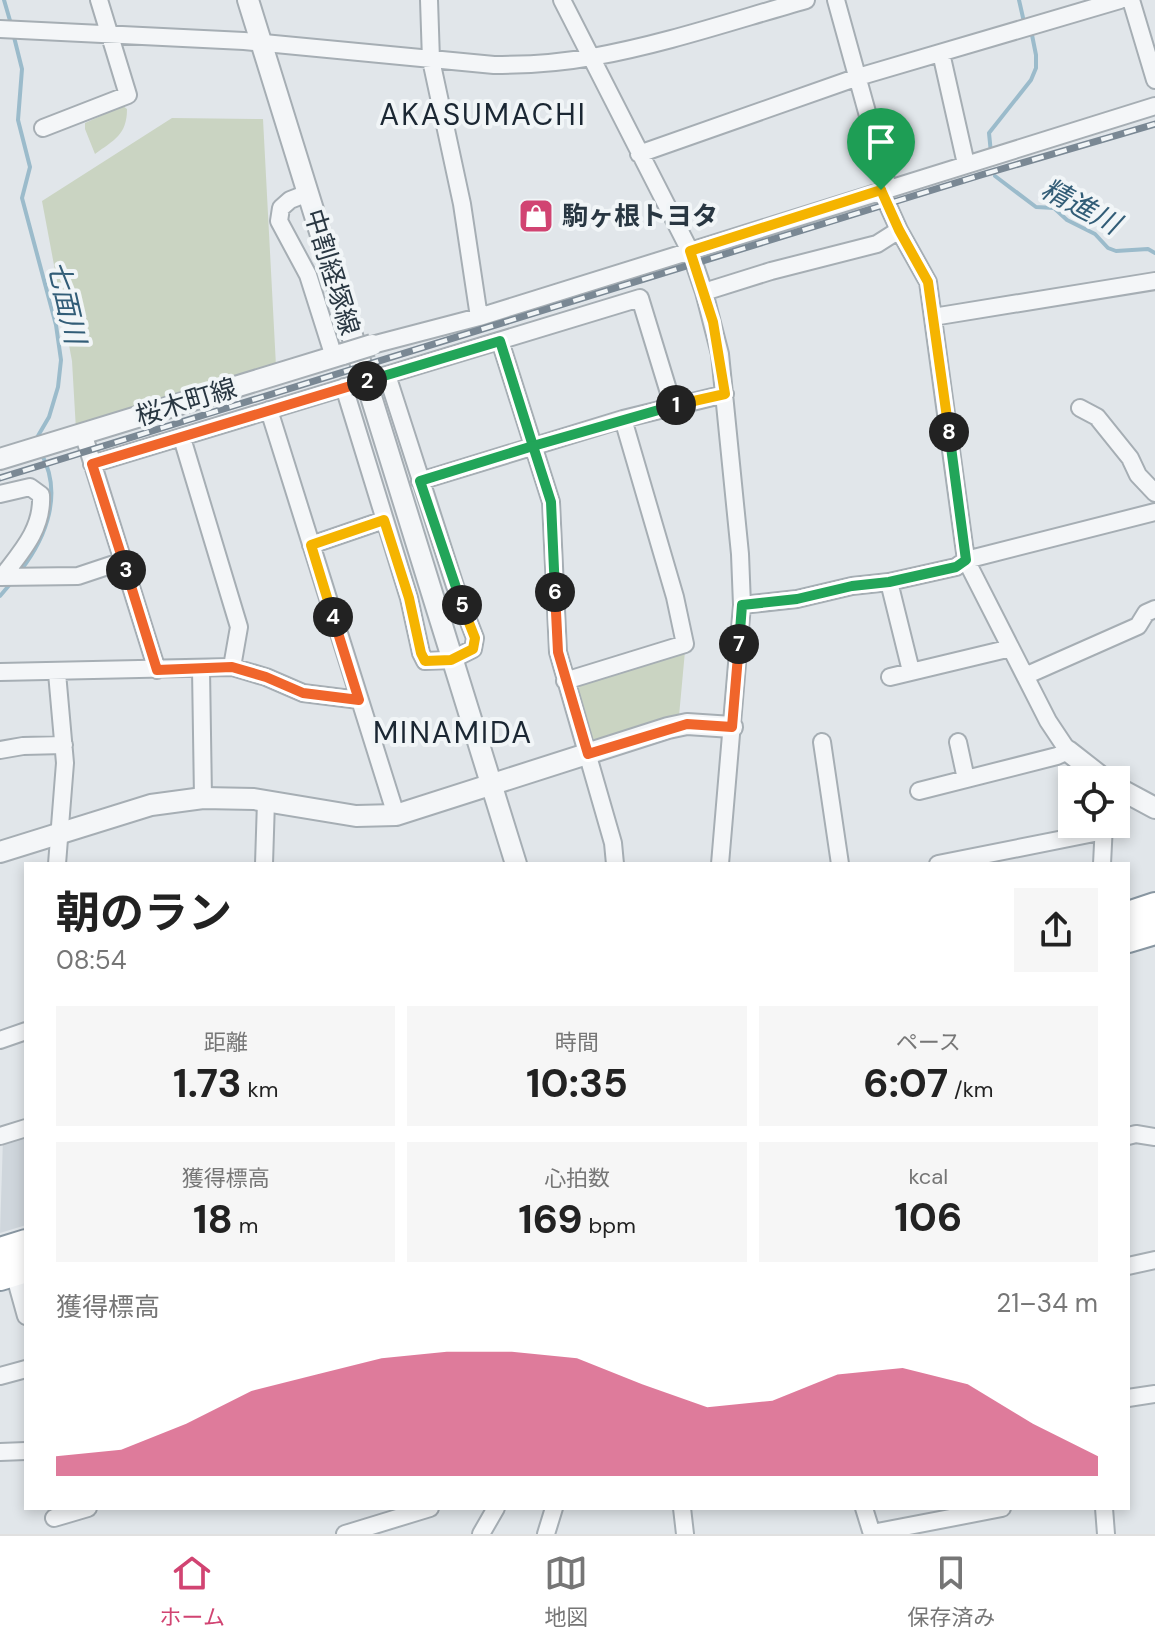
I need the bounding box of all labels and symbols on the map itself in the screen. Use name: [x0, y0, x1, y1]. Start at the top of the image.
district label: AKASUMACHI: [379, 95, 587, 134]
pin: [847, 108, 915, 190]
water label: 精進川: [1035, 170, 1129, 244]
shop icon: 駒ヶ根トヨタ: [517, 197, 555, 235]
place label: 駒ヶ根トヨタ: [562, 199, 718, 233]
street label: 中割経塚線: [297, 205, 367, 339]
water label: 七面川: [39, 257, 95, 350]
pin: 2: [347, 361, 387, 401]
street label: 桜木町線: [131, 371, 241, 433]
pin: 1: [656, 385, 696, 425]
pin: 8: [929, 412, 969, 452]
pin: 3: [106, 550, 146, 590]
pin: 6: [535, 572, 575, 612]
pin: 5: [442, 585, 482, 625]
pin: 4: [313, 597, 353, 637]
pin: 7: [719, 624, 759, 664]
district label: MINAMIDA: [373, 713, 533, 752]

